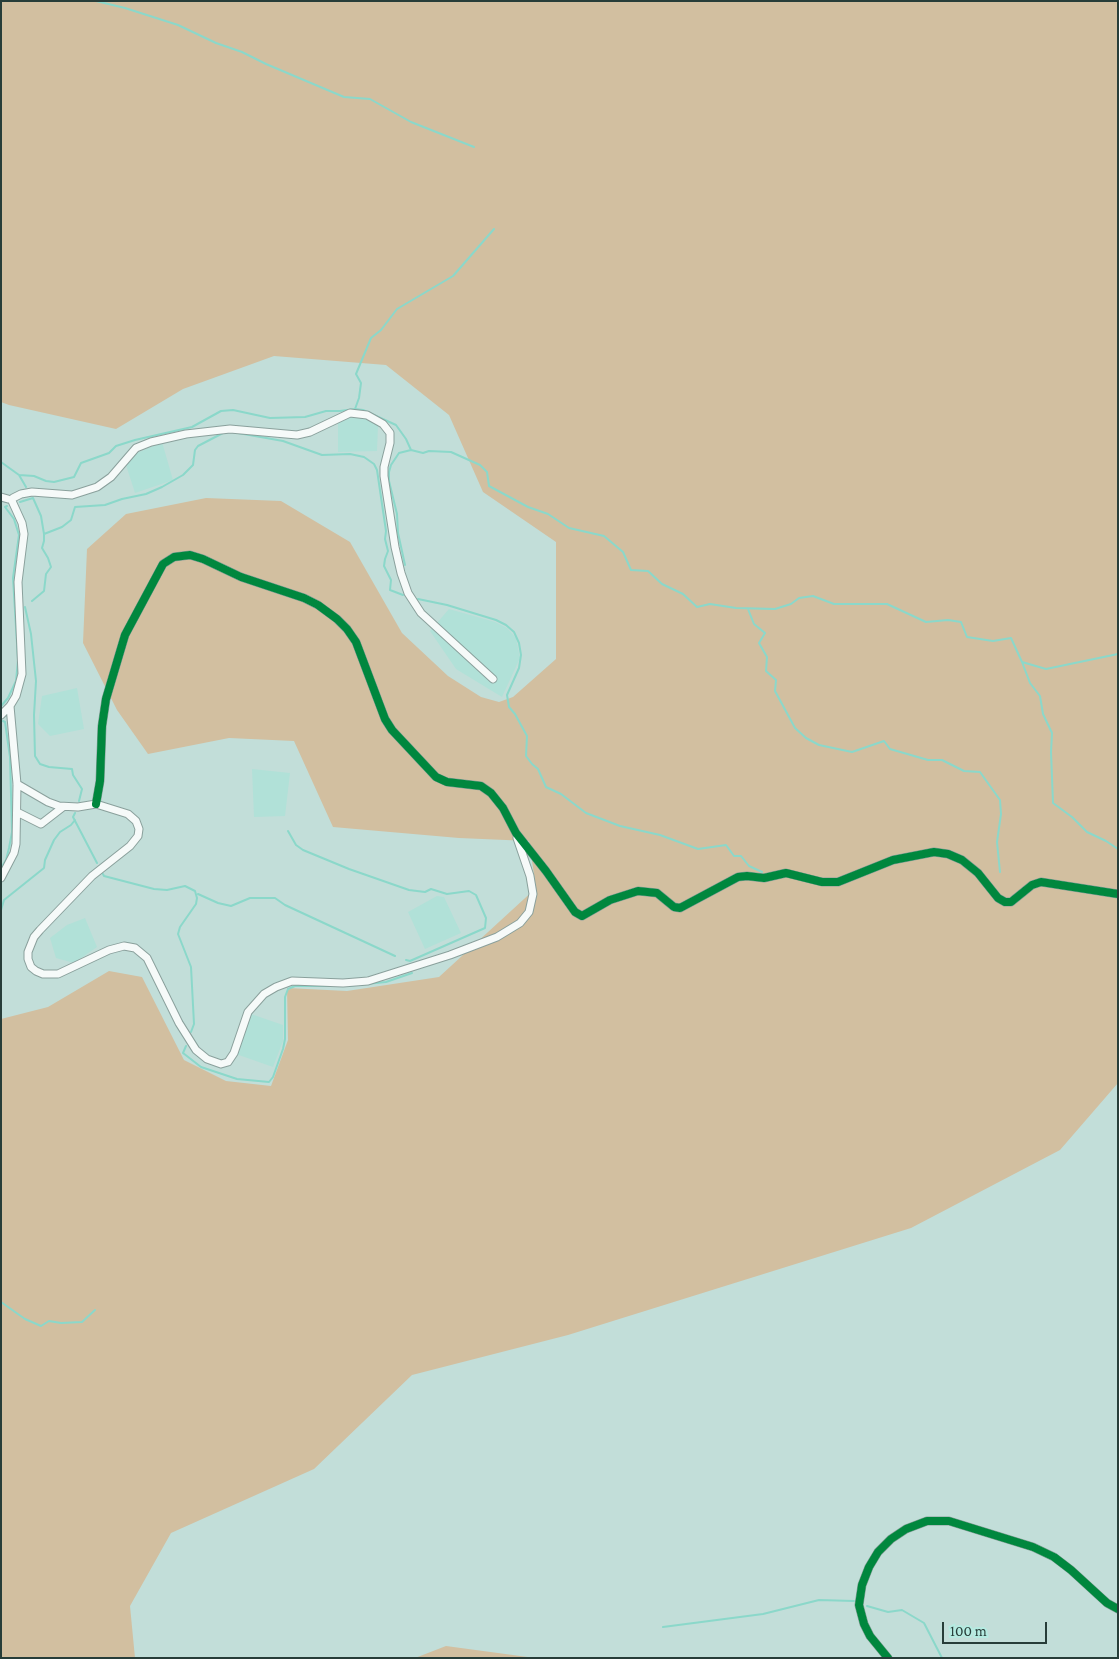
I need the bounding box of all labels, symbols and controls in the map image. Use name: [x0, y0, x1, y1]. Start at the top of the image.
scale bar: [944, 1612, 1049, 1644]
text: 100 m: [950, 1623, 987, 1639]

